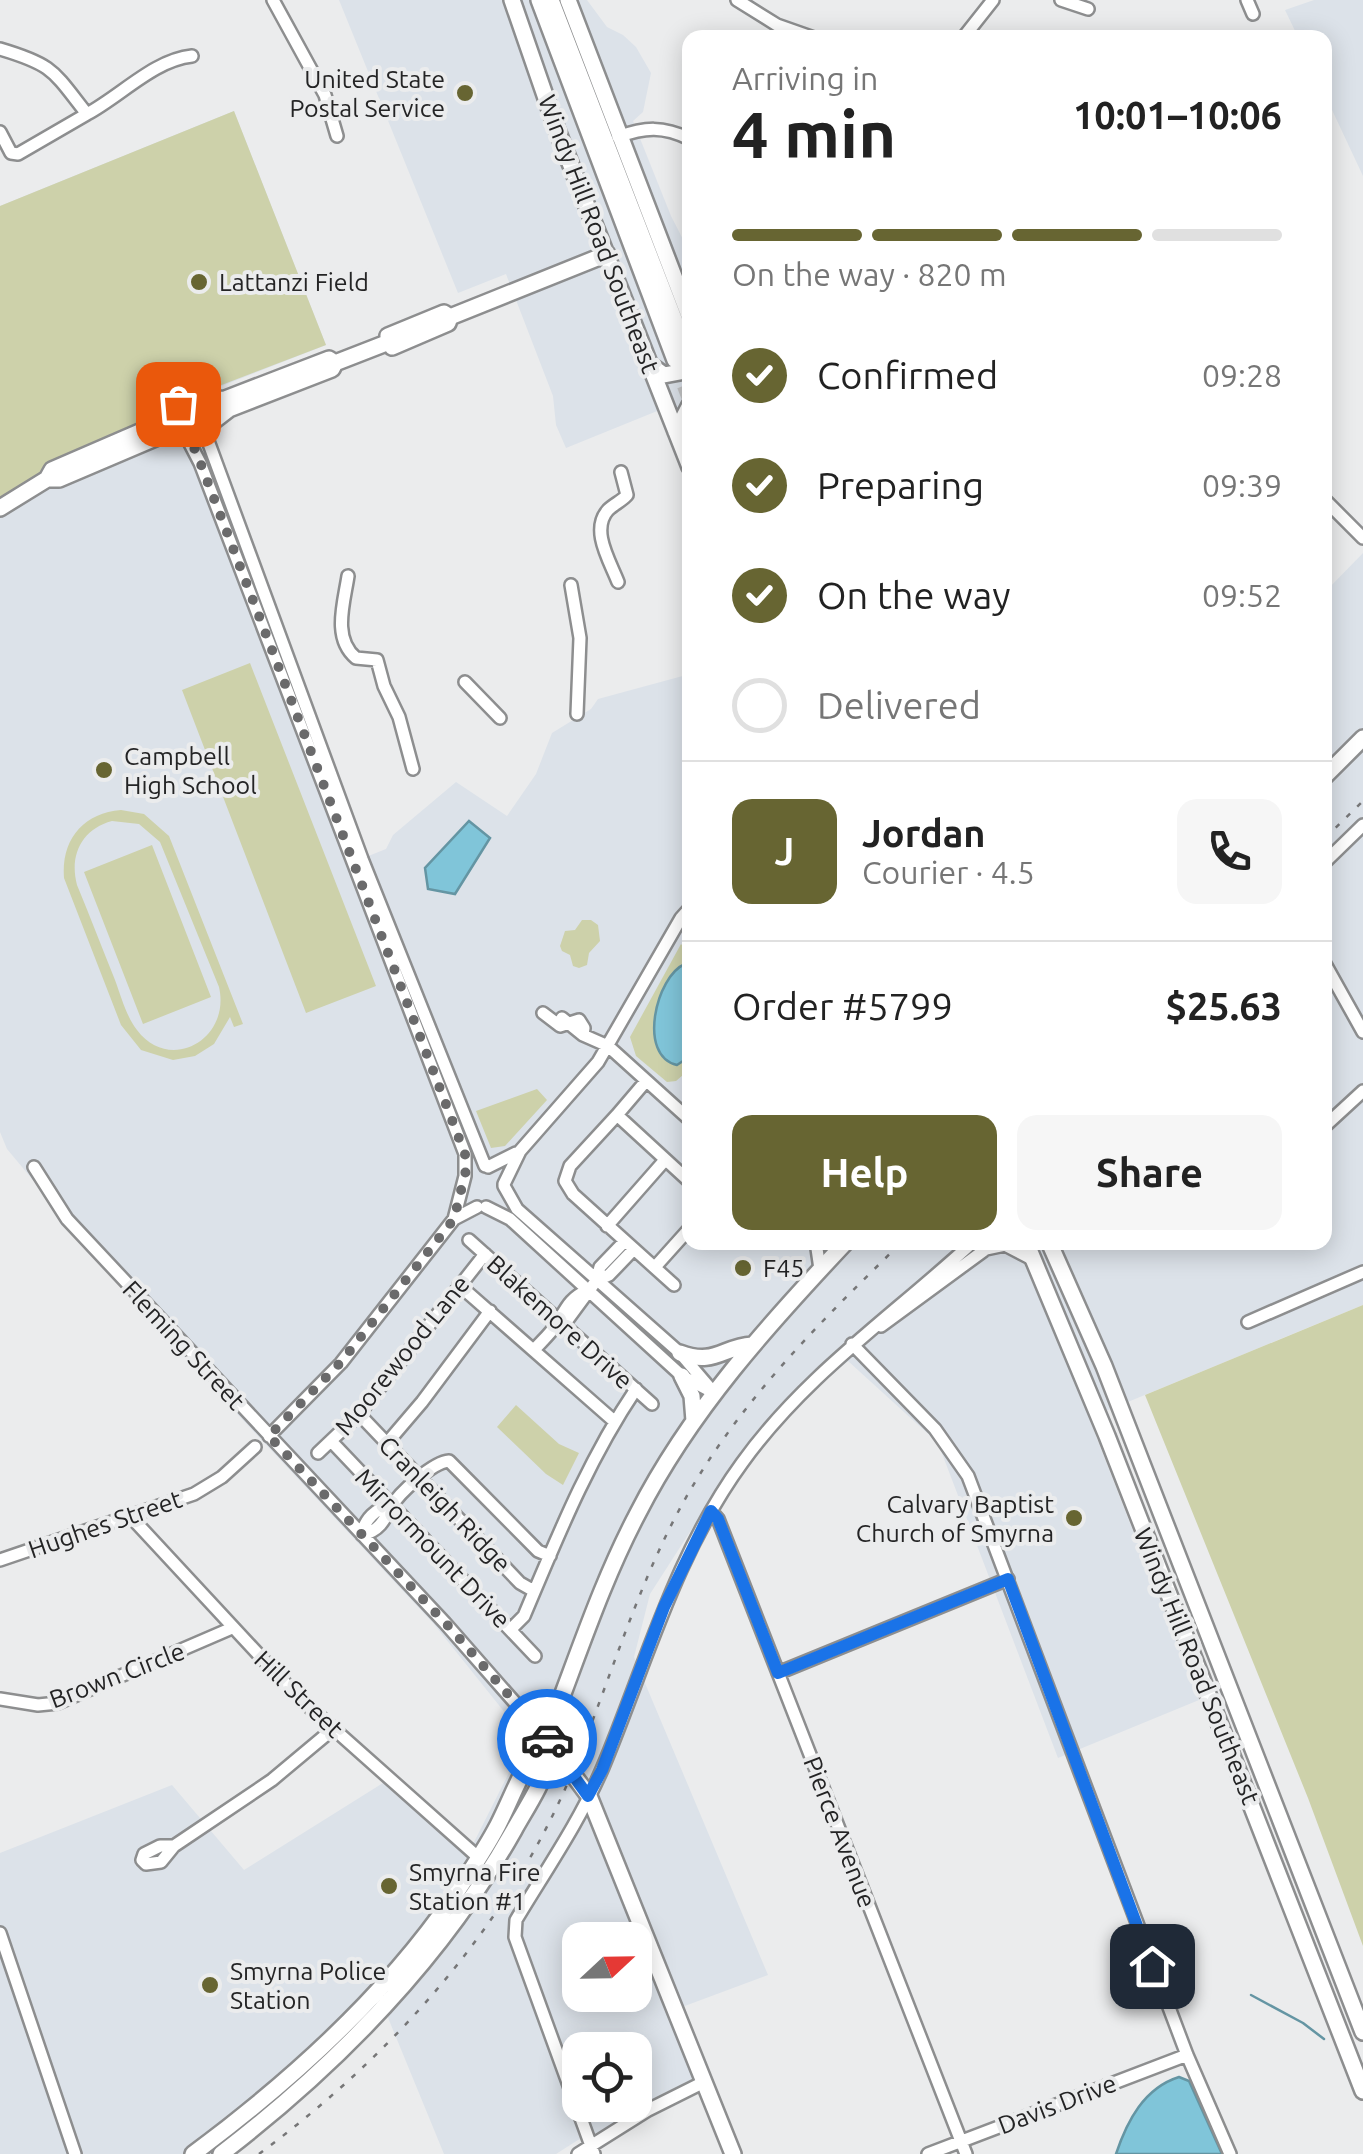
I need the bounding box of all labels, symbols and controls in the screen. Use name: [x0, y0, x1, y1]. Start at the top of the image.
text: Arriving in: [732, 60, 878, 96]
place label: United State Postal Service: [289, 65, 445, 122]
marker: United State Postal Service: [454, 82, 476, 104]
street label: Windy Hill Road Southeast: [533, 91, 665, 377]
text: 10:01–10:06: [1073, 94, 1282, 136]
text: 4 min: [732, 97, 896, 170]
text: On the way · 820 m: [732, 256, 1007, 292]
place label: Lattanzi Field: [219, 268, 369, 296]
marker: Lattanzi Field: [188, 271, 210, 293]
icon: check: [732, 348, 787, 403]
text: Confirmed: [817, 354, 998, 396]
text: 09:28: [1202, 357, 1282, 393]
pin: [136, 362, 221, 447]
icon: bag: [151, 377, 206, 432]
icon: check: [732, 458, 787, 513]
text: Preparing: [817, 464, 984, 506]
text: 09:39: [1202, 467, 1282, 503]
icon: check: [732, 568, 787, 623]
text: On the way: [817, 574, 1010, 616]
text: 09:52: [1202, 577, 1282, 613]
text: Delivered: [817, 684, 981, 726]
place label: Campbell High School: [124, 742, 257, 799]
marker: Campbell High School: [93, 759, 115, 781]
button: phone: [1177, 799, 1282, 904]
text: Jordan: [862, 812, 986, 854]
text: J: [775, 830, 794, 872]
text: Courier · 4.5: [862, 854, 1035, 890]
text: Order #5799: [732, 985, 953, 1027]
text: $25.63: [1165, 985, 1282, 1027]
button: Help: [732, 1115, 997, 1230]
button: Share: [1017, 1115, 1282, 1230]
street label: Blakemore Drive: [482, 1249, 638, 1395]
place label: F45: [763, 1254, 804, 1282]
marker: F45: [732, 1257, 754, 1279]
street label: Moorewood Lane: [329, 1270, 475, 1440]
street label: Fleming Street: [117, 1275, 251, 1415]
street label: Cranleigh Ridge: [373, 1431, 517, 1577]
street label: Mirrormount Drive: [350, 1463, 516, 1633]
street label: Hughes Street: [25, 1485, 186, 1563]
place label: Calvary Baptist Church of Smyrna: [856, 1490, 1054, 1547]
marker: Calvary Baptist Church of Smyrna: [1063, 1507, 1085, 1529]
street label: Windy Hill Road Southeast: [1129, 1524, 1265, 1808]
street label: Brown Circle: [46, 1636, 188, 1714]
street label: Hill Street: [249, 1645, 349, 1743]
courier: [497, 1689, 597, 1789]
icon: car: [520, 1712, 575, 1767]
street label: Pierce Avenue: [798, 1752, 882, 1912]
place label: Smyrna Fire Station #1: [409, 1858, 541, 1915]
marker: Smyrna Fire Station #1: [378, 1875, 400, 1897]
north arrow: [562, 1922, 652, 2012]
map controls: [562, 1922, 652, 2122]
pin: [1110, 1924, 1195, 2009]
icon: home: [1125, 1939, 1180, 1994]
place label: Smyrna Police Station: [230, 1957, 386, 2014]
marker: Smyrna Police Station: [199, 1974, 221, 1996]
button: locate: [562, 2032, 652, 2122]
street label: Davis Drive: [994, 2069, 1120, 2139]

